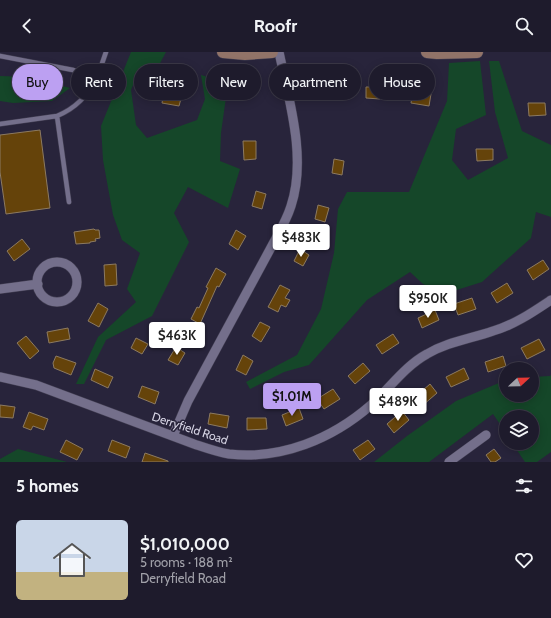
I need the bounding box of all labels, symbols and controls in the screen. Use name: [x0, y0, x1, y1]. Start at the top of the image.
icon: back: [16, 15, 38, 37]
text: Roofr: [254, 15, 297, 37]
icon: search: [513, 15, 535, 37]
chip: Buy: [12, 64, 63, 100]
chip: Rent: [71, 64, 126, 100]
chip: Filters: [134, 64, 198, 100]
chip: New: [206, 64, 261, 100]
chip: Apartment: [269, 64, 361, 100]
chip: House: [369, 64, 435, 100]
pin: $483K: [273, 224, 329, 258]
text: $483K: [282, 229, 320, 245]
pin: $950K: [400, 285, 456, 319]
text: $950K: [408, 290, 448, 306]
pin: $463K: [149, 322, 205, 356]
text: $463K: [158, 327, 196, 343]
north arrow: [499, 362, 539, 402]
map controls: [499, 362, 539, 450]
pin: $1.01M: [259, 383, 325, 417]
text: $1.01M: [272, 388, 312, 404]
pin: $489K: [370, 388, 426, 422]
text: $489K: [379, 393, 417, 409]
street label: Derryfield Road: [150, 409, 230, 447]
button: layers: [499, 410, 539, 450]
icon: filters: [513, 475, 535, 497]
text: 5 homes: [16, 476, 79, 496]
text: $1,010,000: [140, 534, 230, 554]
icon: home: [48, 536, 96, 584]
icon: heart: [513, 549, 535, 571]
text: 5 rooms · 188 m²: [140, 554, 233, 570]
text: Derryfield Road: [140, 570, 226, 586]

